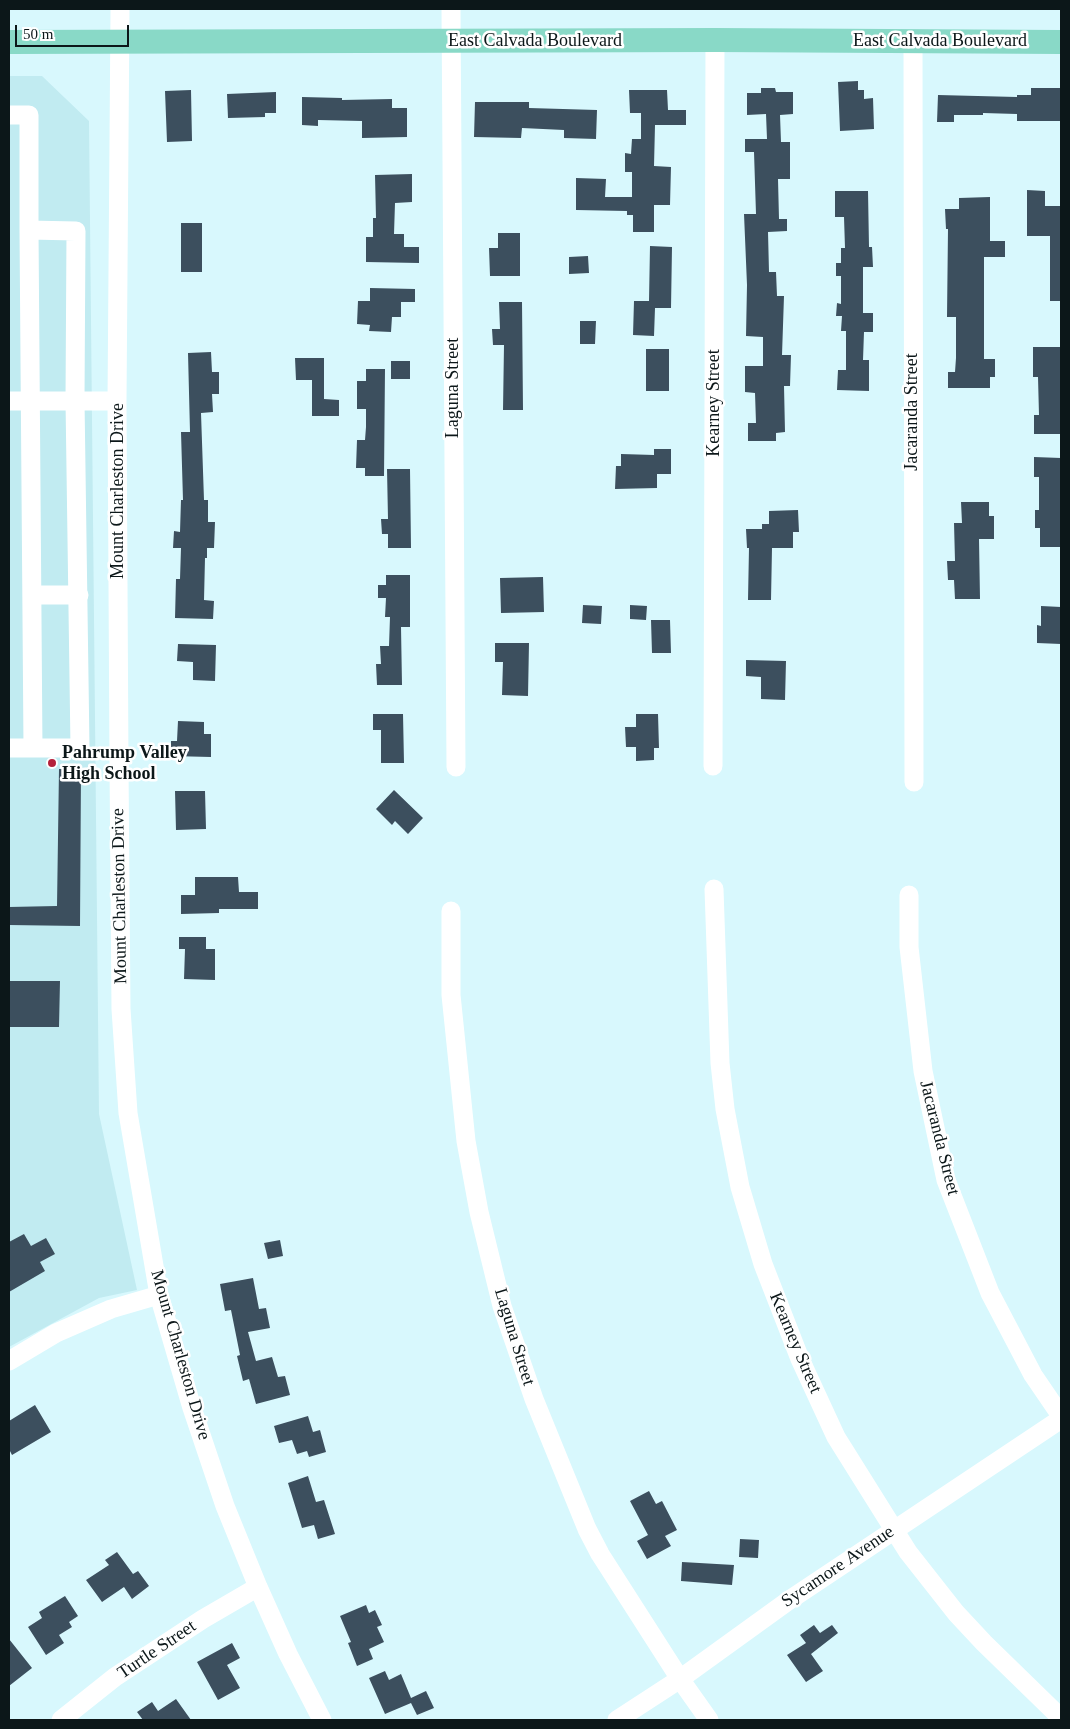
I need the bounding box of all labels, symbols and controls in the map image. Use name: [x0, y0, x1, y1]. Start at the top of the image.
scale bar: [18, 15, 131, 47]
text: 50 m: [23, 26, 53, 42]
street label: East Calvada Boulevard: [448, 30, 622, 52]
street label: East Calvada Boulevard: [853, 30, 1027, 52]
street label: Laguna Street: [442, 338, 464, 438]
street label: Kearney Street: [703, 349, 725, 457]
street label: Jacaranda Street: [901, 353, 923, 471]
street label: Mount Charleston Drive: [107, 403, 129, 579]
place label: Pahrump Valley High School: [62, 742, 187, 784]
marker: Pahrump Valley High School: [46, 757, 58, 769]
street label: Mount Charleston Drive: [108, 808, 132, 984]
street label: Jacaranda Street: [914, 1078, 964, 1198]
street label: Mount Charleston Drive: [145, 1267, 215, 1443]
street label: Laguna Street: [489, 1286, 539, 1388]
street label: Kearney Street: [764, 1289, 826, 1397]
street label: Sycamore Avenue: [778, 1521, 898, 1613]
street label: Turtle Street: [114, 1616, 200, 1684]

